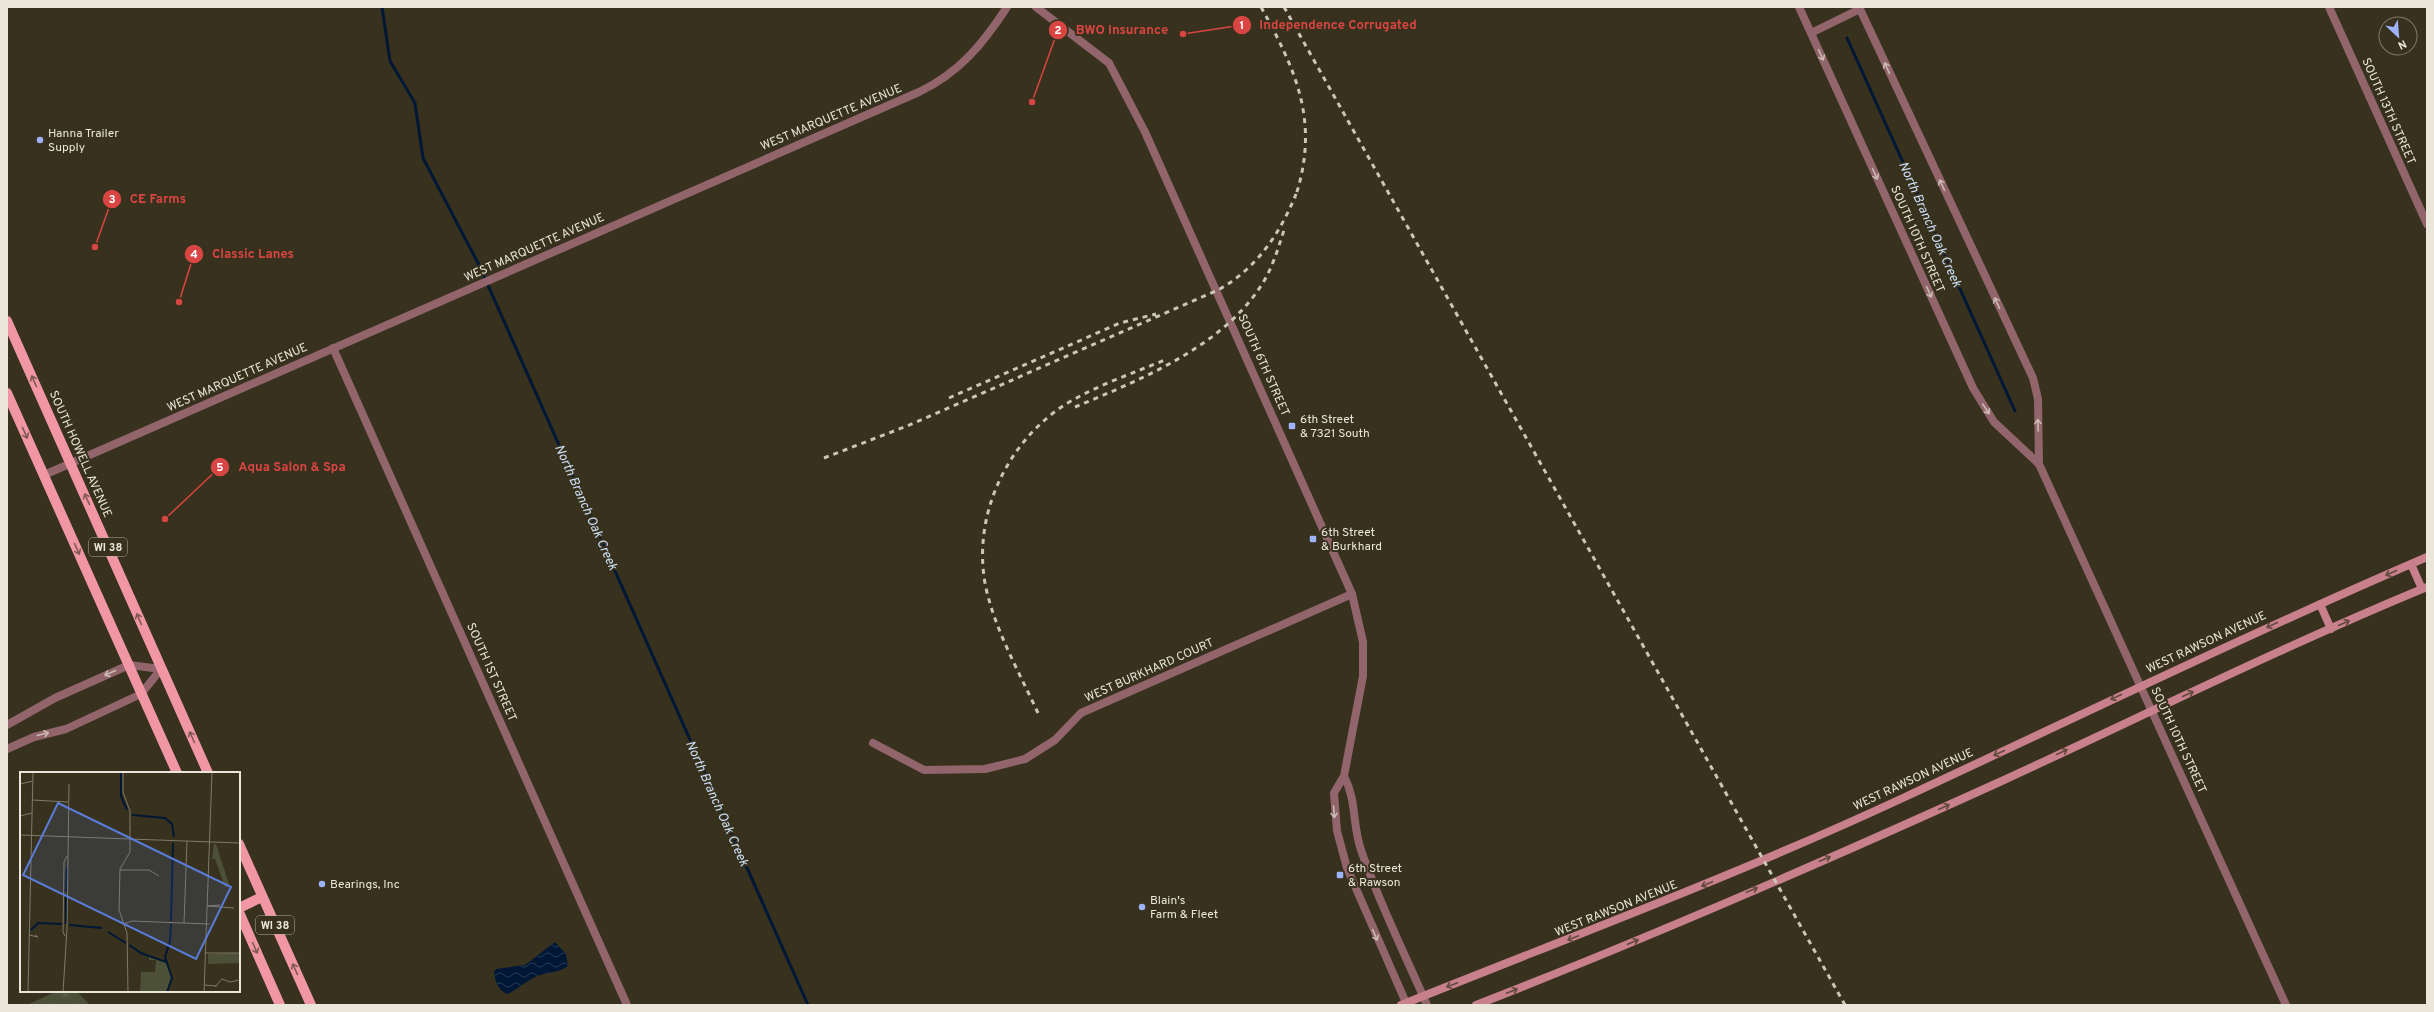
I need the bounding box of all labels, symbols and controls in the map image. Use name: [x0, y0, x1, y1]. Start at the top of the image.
callout: Independence Corrugated: [1232, 12, 1425, 37]
north arrow: [2378, 16, 2418, 56]
callout: BWO Insurance: [1048, 17, 1177, 42]
text: 1: [1240, 18, 1244, 34]
text: Independence Corrugated: [1259, 18, 1417, 34]
text: 2: [1054, 23, 1062, 39]
text: BWO Insurance: [1076, 23, 1168, 39]
text: N: [2395, 36, 2409, 52]
one-way arrow: [1818, 49, 1825, 61]
street label: SOUTH 13TH STREET: [2357, 55, 2419, 167]
one-way arrow: [1883, 62, 1890, 74]
street label: WEST MARQUETTE AVENUE: [758, 81, 904, 155]
place label: Hanna Trailer Supply: [48, 126, 119, 156]
marker: Hanna Trailer Supply: [35, 135, 45, 145]
water label: North Branch Oak Creek: [1894, 160, 1964, 291]
one-way arrow: [1872, 167, 1879, 179]
one-way arrow: [1938, 180, 1945, 192]
street label: SOUTH 10TH STREET: [1886, 183, 1948, 295]
callout: CE Farms: [102, 186, 194, 211]
text: 3: [108, 192, 116, 208]
text: CE Farms: [130, 192, 186, 208]
street label: WEST MARQUETTE AVENUE: [462, 210, 607, 286]
callout: Classic Lanes: [184, 241, 303, 266]
text: 4: [190, 247, 198, 263]
text: Classic Lanes: [212, 247, 294, 263]
one-way arrow: [1926, 286, 1933, 298]
one-way arrow: [1993, 297, 2000, 309]
street label: SOUTH 6TH STREET: [1233, 312, 1293, 419]
street label: WEST MARQUETTE AVENUE: [165, 340, 310, 416]
one-way arrow: [30, 375, 37, 387]
street label: SOUTH HOWELL AVENUE: [45, 388, 115, 520]
one-way arrow: [1982, 403, 1990, 414]
place label: 6th Street & 7321 South: [1300, 412, 1370, 442]
one-way arrow: [2034, 419, 2042, 432]
marker: 6th Street & 7321 South: [1287, 421, 1297, 431]
one-way arrow: [22, 426, 29, 438]
water label: North Branch Oak Creek: [550, 443, 620, 574]
callout: Aqua Salon & Spa: [210, 454, 353, 479]
text: 5: [216, 460, 224, 476]
text: Aqua Salon & Spa: [238, 460, 346, 476]
one-way arrow: [83, 494, 90, 506]
place label: 6th Street & Burkhard: [1321, 525, 1382, 555]
marker: 6th Street & Burkhard: [1308, 534, 1318, 544]
road number: WI 38: [89, 538, 127, 556]
one-way arrow: [74, 542, 81, 554]
one-way arrow: [2386, 569, 2398, 577]
street label: WEST RAWSON AVENUE: [2144, 608, 2269, 678]
one-way arrow: [135, 613, 142, 625]
one-way arrow: [2338, 619, 2350, 626]
street label: SOUTH 1ST STREET: [462, 621, 520, 724]
one-way arrow: [2267, 622, 2279, 629]
street label: WEST BURKHARD COURT: [1082, 635, 1216, 707]
one-way arrow: [104, 670, 116, 678]
street label: SOUTH 10TH STREET: [2146, 685, 2210, 796]
one-way arrow: [2181, 690, 2193, 697]
one-way arrow: [2110, 694, 2122, 701]
one-way arrow: [36, 730, 49, 738]
one-way arrow: [188, 732, 195, 744]
water label: North Branch Oak Creek: [681, 739, 751, 870]
street label: WEST RAWSON AVENUE: [1851, 745, 1976, 815]
one-way arrow: [2056, 748, 2068, 755]
one-way arrow: [1993, 750, 2005, 757]
inset map: [20, 772, 240, 992]
one-way arrow: [1938, 803, 1950, 810]
one-way arrow: [1331, 805, 1338, 818]
one-way arrow: [1818, 855, 1830, 862]
place label: 6th Street & Rawson: [1348, 861, 1402, 891]
marker: 6th Street & Rawson: [1335, 870, 1345, 880]
place label: Bearings, Inc: [330, 877, 400, 893]
street label: WEST RAWSON AVENUE: [1553, 877, 1680, 941]
marker: Bearings, Inc: [317, 879, 327, 889]
one-way arrow: [1701, 880, 1713, 888]
one-way arrow: [1746, 886, 1758, 894]
place label: Blain's Farm & Fleet: [1150, 893, 1218, 923]
marker: Blain's Farm & Fleet: [1137, 902, 1147, 912]
road number: WI 38: [256, 916, 294, 934]
one-way arrow: [1372, 928, 1380, 940]
one-way arrow: [1567, 935, 1579, 943]
one-way arrow: [1626, 937, 1638, 945]
one-way arrow: [252, 941, 259, 953]
one-way arrow: [291, 964, 298, 976]
one-way arrow: [1446, 982, 1458, 990]
one-way arrow: [1506, 986, 1518, 994]

